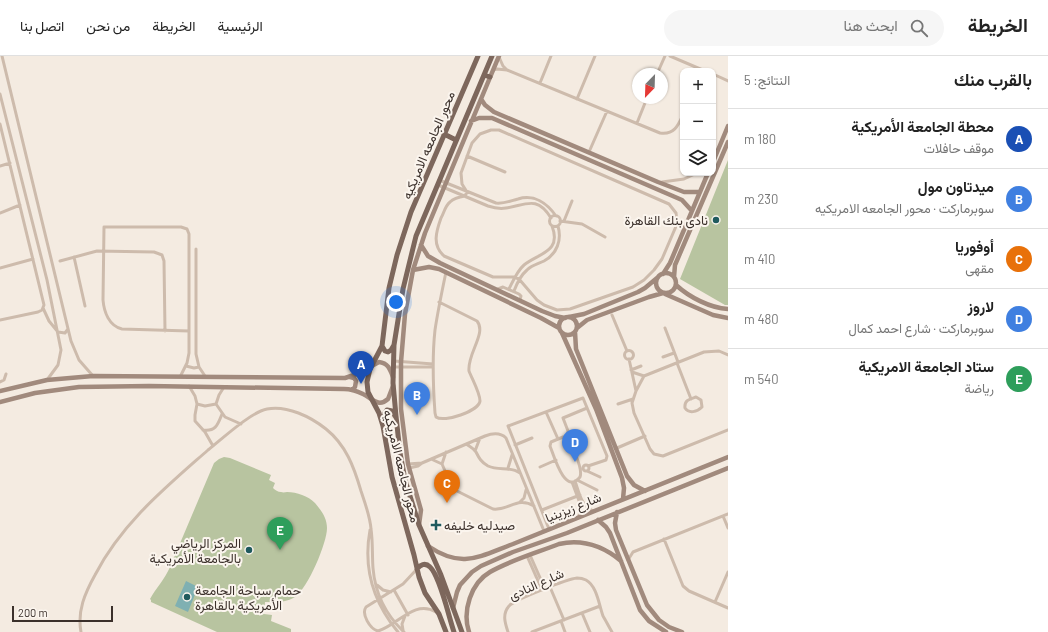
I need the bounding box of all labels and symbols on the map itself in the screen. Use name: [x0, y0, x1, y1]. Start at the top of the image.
north arrow: [632, 68, 668, 104]
street label: محور الجامعه الامريكيه: [398, 88, 459, 202]
place label: نادى بنك القاهرة: [625, 212, 708, 229]
marker: نادى بنك القاهرة: [711, 215, 721, 225]
your location: [386, 292, 406, 312]
pin: A: [348, 351, 374, 384]
pin: B: [404, 382, 430, 415]
street label: محور الجامعه الامريكيه: [379, 408, 424, 524]
pin: D: [562, 429, 588, 462]
pin: C: [434, 470, 460, 503]
street label: شارع زيزينيا: [543, 488, 604, 527]
pin: E: [267, 517, 293, 550]
place label: صيدليه خليفه: [444, 517, 515, 533]
marker: صيدليه خليفه: [431, 520, 441, 530]
place label: المركز الرياضي بالجامعة الأمريكية: [150, 535, 241, 567]
marker: المركز الرياضي بالجامعة الأمريكية: [244, 545, 254, 555]
street label: شارع النادى: [506, 565, 567, 605]
place label: حمام سباحة الجامعة الأمريكية بالقاهرة: [195, 582, 302, 614]
marker: حمام سباحة الجامعة الأمريكية بالقاهرة: [182, 592, 192, 602]
scale bar: [12, 604, 113, 623]

